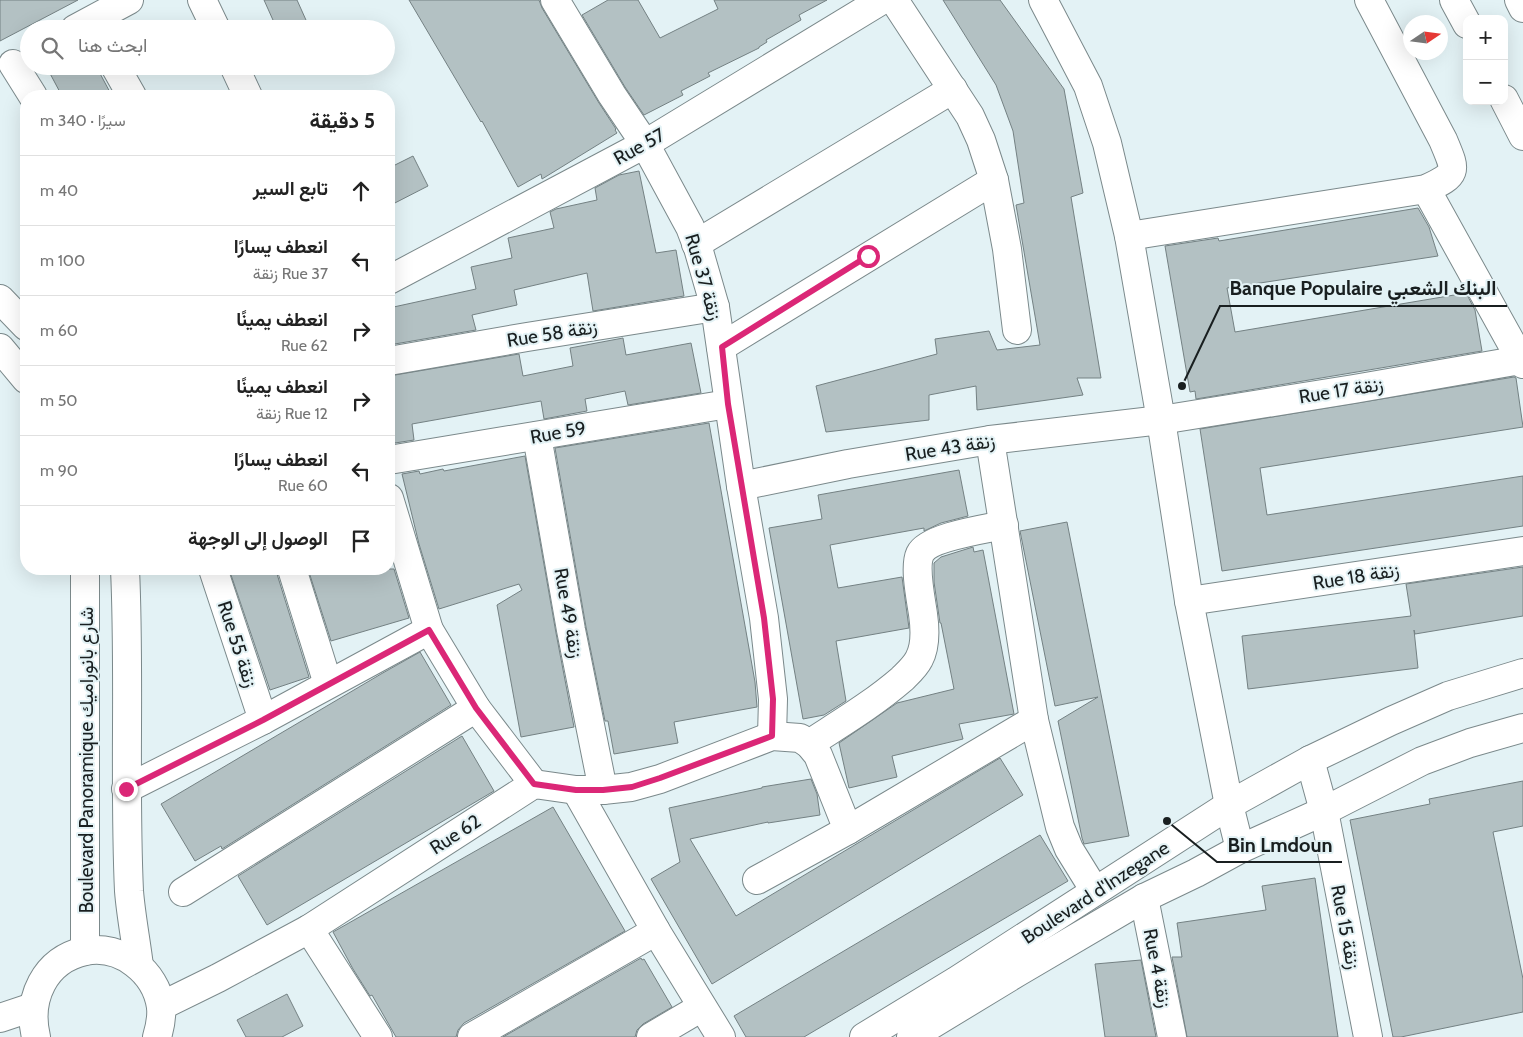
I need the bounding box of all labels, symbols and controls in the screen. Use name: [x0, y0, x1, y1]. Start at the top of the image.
north arrow: [1403, 15, 1448, 60]
map controls: [1463, 15, 1508, 105]
button: +: [1463, 15, 1508, 60]
search box: [20, 20, 395, 75]
icon: search: [38, 34, 66, 62]
text: ابحث هنا: [78, 34, 147, 57]
button: −: [1463, 60, 1508, 105]
text: 5 دقيقة: [309, 108, 375, 133]
text: سيرًا · 340 m: [40, 111, 126, 130]
street label: Rue 57: [610, 123, 669, 170]
text: تابع السير: [253, 177, 328, 200]
icon: ahead: [347, 177, 375, 205]
text: 40 m: [40, 181, 78, 200]
street label: Rue 37 زنقة: [680, 231, 727, 323]
text: انعطف يسارًا: [234, 235, 328, 258]
route start: [857, 245, 880, 268]
icon: left: [347, 247, 375, 275]
text: 100 m: [40, 251, 85, 270]
text: Rue 37 زنقة: [253, 264, 328, 283]
callout: Banque Populaire البنك الشعبي: [1220, 271, 1507, 306]
text: Banque Populaire البنك الشعبي: [1230, 276, 1496, 305]
text: انعطف يمينًا: [236, 308, 328, 331]
street label: Rue 58 زنقة: [505, 315, 599, 352]
icon: right: [347, 317, 375, 345]
text: 60 m: [40, 321, 78, 340]
text: Rue 62: [281, 336, 328, 355]
street label: Rue 17 زنقة: [1297, 372, 1385, 409]
text: انعطف يمينًا: [236, 375, 328, 398]
icon: right: [347, 387, 375, 415]
text: 50 m: [40, 391, 77, 410]
text: Rue 12 زنقة: [256, 404, 328, 423]
street label: Rue 59: [528, 416, 588, 449]
street label: Rue 43 زنقة: [904, 429, 997, 466]
text: انعطف يسارًا: [234, 448, 328, 471]
icon: left: [347, 457, 375, 485]
text: 90 m: [40, 461, 78, 480]
text: Rue 60: [278, 476, 328, 495]
text: الوصول إلى الوجهة: [188, 527, 328, 550]
icon: arrive: [347, 527, 375, 555]
street label: Rue 18 زنقة: [1311, 558, 1401, 595]
street label: Rue 49 زنقة: [549, 566, 588, 660]
street label: Rue 55 زنقة: [213, 598, 262, 690]
street label: Boulevard Panoramique شارع بانوراميك: [75, 607, 99, 913]
route end: [115, 778, 138, 801]
street label: Rue 62: [426, 810, 485, 859]
callout: Bin Lmdoun: [1217, 827, 1342, 862]
text: Bin Lmdoun: [1227, 833, 1333, 857]
street label: Boulevard d'Inzegane: [1017, 836, 1174, 949]
street label: Rue 15 زنقة: [1326, 883, 1365, 971]
street label: Rue 4 زنقة: [1139, 926, 1176, 1010]

